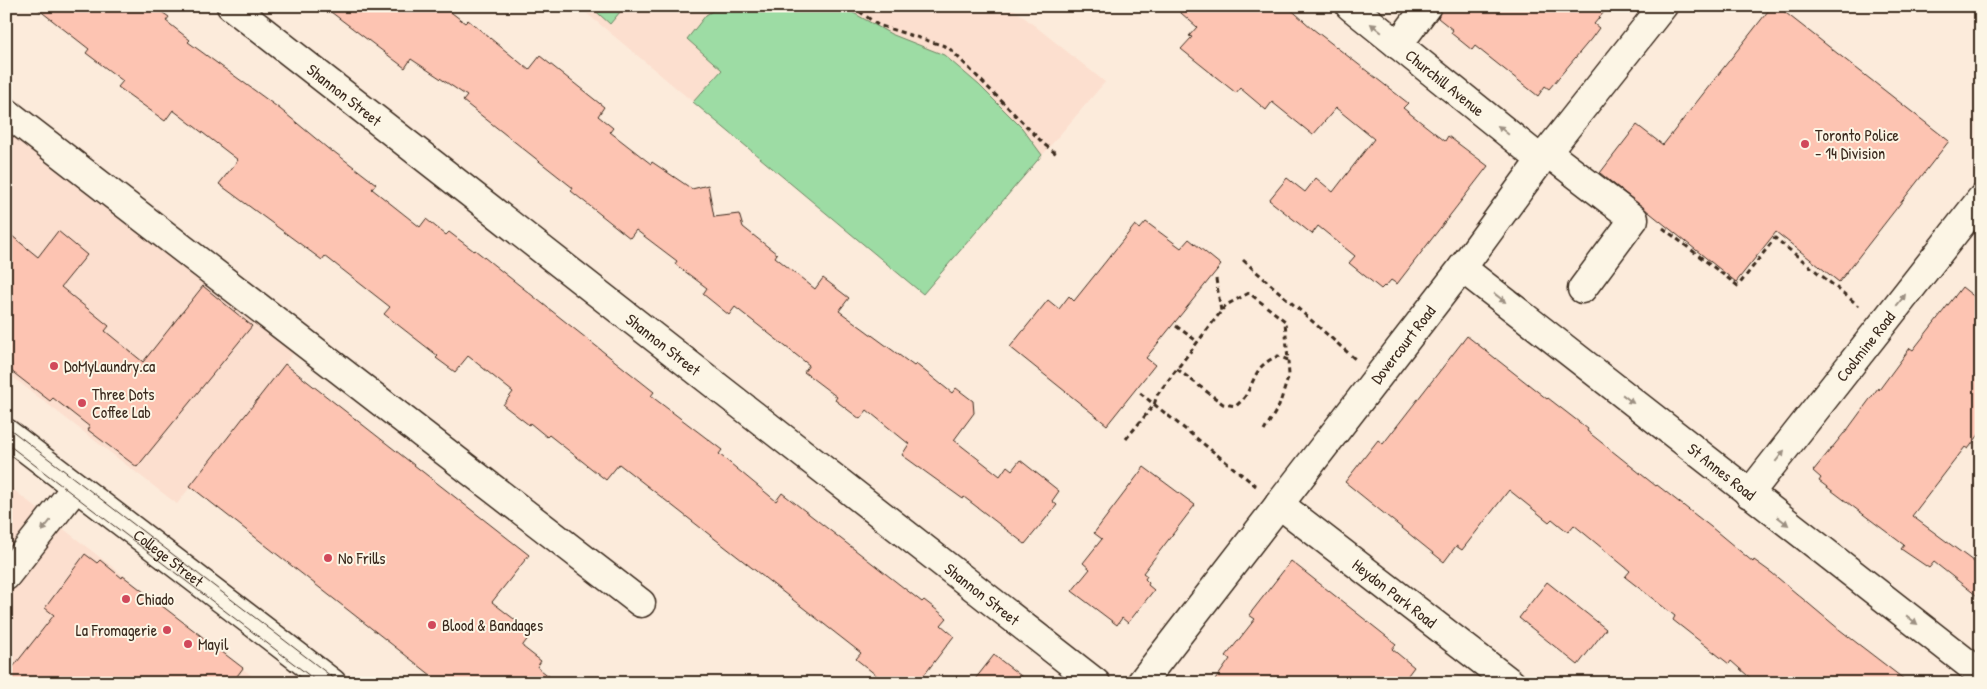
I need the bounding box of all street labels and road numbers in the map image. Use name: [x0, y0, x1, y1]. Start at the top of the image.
street label: Churchill Avenue: [1401, 44, 1490, 122]
street label: Shannon Street: [302, 58, 387, 131]
street label: Dovercourt Road: [1365, 301, 1440, 388]
street label: Coolmine Road: [1831, 306, 1900, 386]
street label: Shannon Street: [621, 308, 706, 381]
street label: St Annes Road: [1683, 438, 1761, 505]
street label: College Street: [129, 524, 209, 592]
street label: Heydon Park Road: [1348, 554, 1441, 633]
street label: Shannon Street: [940, 558, 1025, 631]

